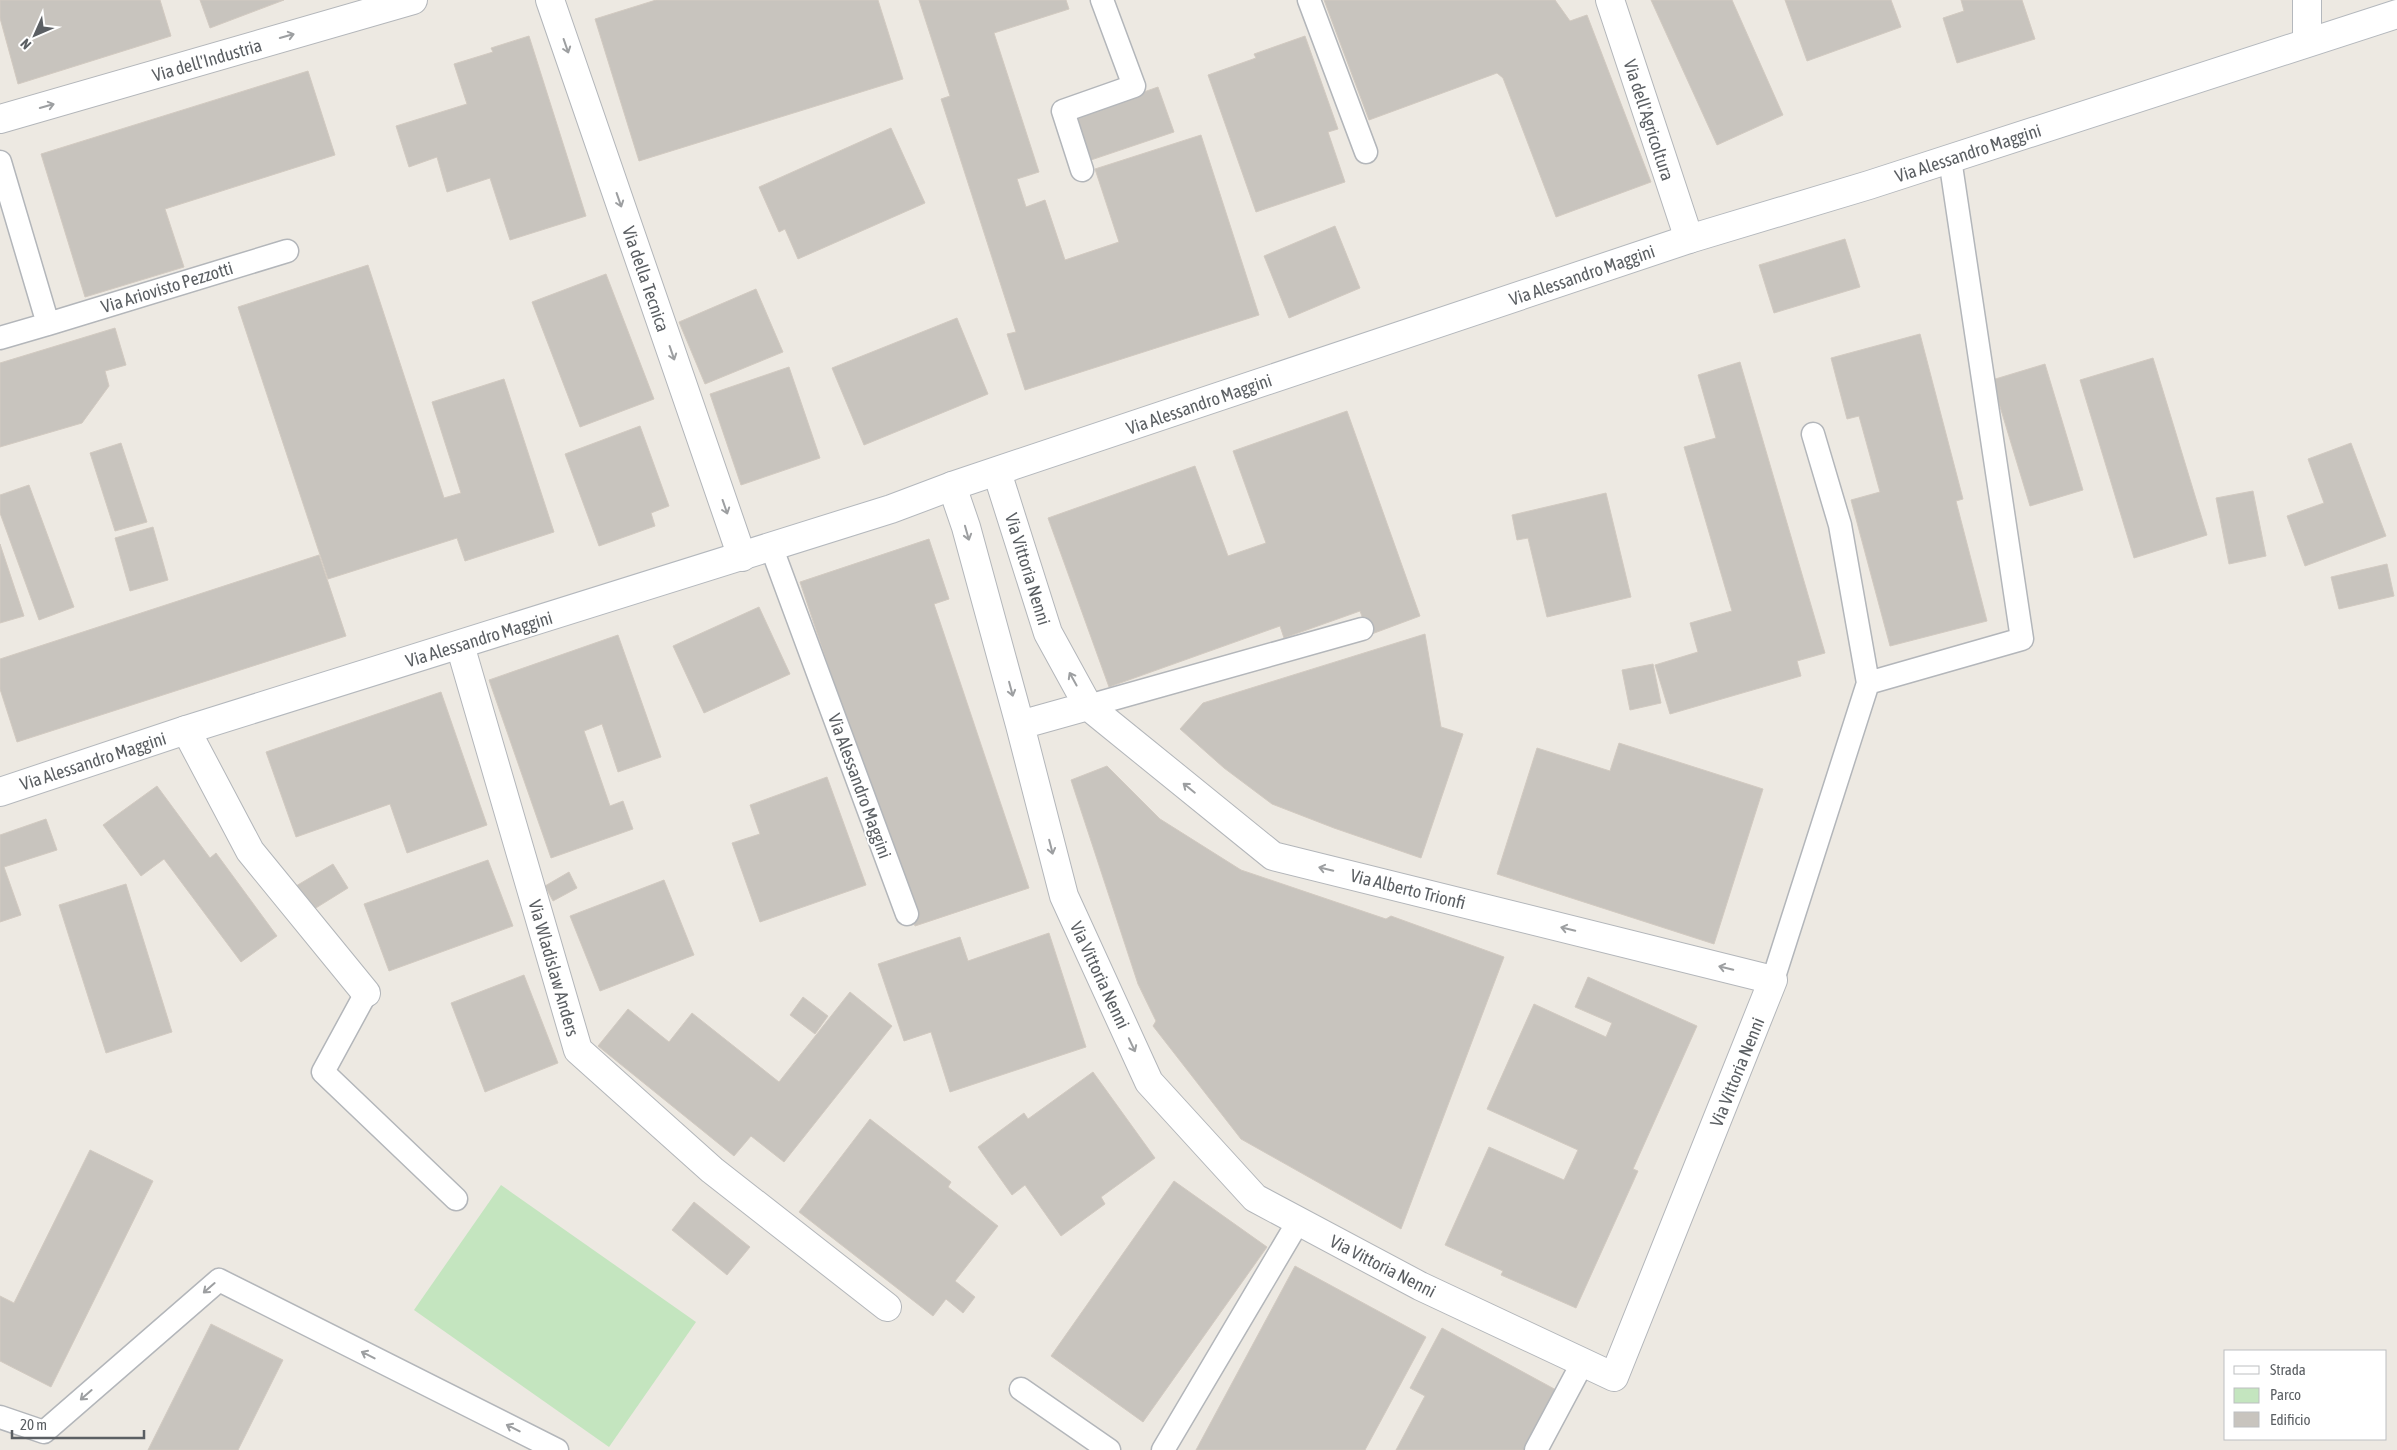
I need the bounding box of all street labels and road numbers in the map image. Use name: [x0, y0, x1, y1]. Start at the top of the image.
street label: Via dell'Industria: [150, 34, 264, 86]
street label: Via dell'Agricoltura: [1620, 57, 1678, 183]
street label: Via Alessandro Maggini: [1892, 119, 2044, 187]
street label: Via della Tecnica: [618, 223, 674, 335]
street label: Via Alessandro Maggini: [1506, 240, 1658, 310]
street label: Via Ariovisto Pezzotti: [99, 257, 235, 317]
street label: Via Alessandro Maggini: [1123, 369, 1275, 439]
street label: Via Vittoria Nenni: [1001, 510, 1055, 628]
street label: Via Alessandro Maggini: [403, 607, 555, 671]
street label: Via Alessandro Maggini: [824, 711, 896, 861]
street label: Via Alessandro Maggini: [17, 727, 169, 795]
street label: Via Alberto Trionfi: [1348, 865, 1468, 913]
street label: Via Wladislaw Anders: [524, 897, 584, 1039]
street label: Via Vittoria Nenni: [1066, 918, 1134, 1032]
street label: Via Vittoria Nenni: [1706, 1014, 1768, 1130]
street label: Via Vittoria Nenni: [1327, 1230, 1439, 1302]

